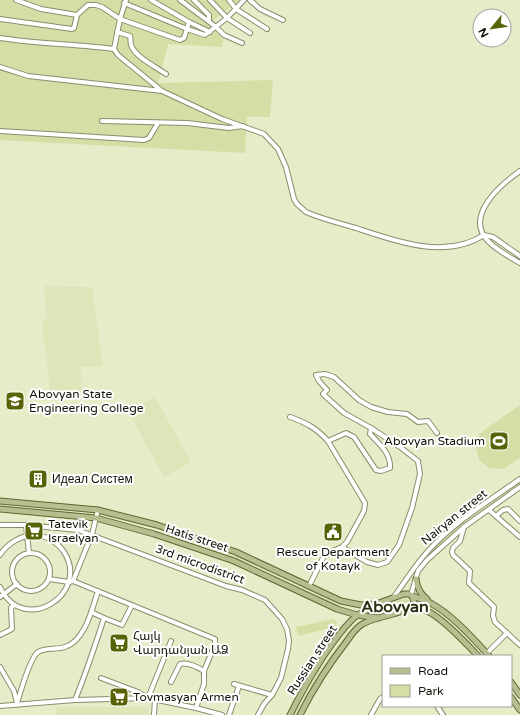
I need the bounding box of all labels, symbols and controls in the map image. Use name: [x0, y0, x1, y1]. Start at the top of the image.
north arrow: [472, 8, 512, 48]
text: N: [476, 26, 492, 40]
place label: Abovyan State Engineering College: [29, 387, 144, 415]
school or university icon: Abovyan State Engineering College: [4, 390, 26, 412]
sports icon: Abovyan Stadium: [488, 430, 510, 452]
place label: Abovyan Stadium: [384, 434, 485, 448]
building icon: Идеал Систем: [27, 468, 49, 490]
place label: Идеал Систем: [52, 472, 133, 486]
street label: Nairyan street: [418, 486, 490, 548]
place label: Tatevik Israelyan: [48, 517, 99, 545]
supermarket icon: Tatevik Israelyan: [23, 520, 45, 542]
street label: Hatis street: [164, 521, 230, 555]
public building icon: Rescue Department of Kotayk: [322, 521, 344, 543]
street label: 3rd microdistrict: [153, 541, 247, 587]
place label: Rescue Department of Kotayk: [276, 545, 390, 573]
district label: Abovyan: [361, 597, 429, 617]
street label: Russian street: [284, 622, 340, 698]
place label: Հայկ Վարդանյան ԱՁ: [133, 629, 229, 657]
supermarket icon: Հայկ Վարդանյան ԱՁ: [108, 632, 130, 654]
legend: [382, 655, 512, 707]
text: Road: [418, 664, 448, 678]
text: Park: [418, 684, 444, 698]
supermarket icon: Tovmasyan Armen: [108, 686, 130, 708]
place label: Tovmasyan Armen: [133, 690, 239, 704]

